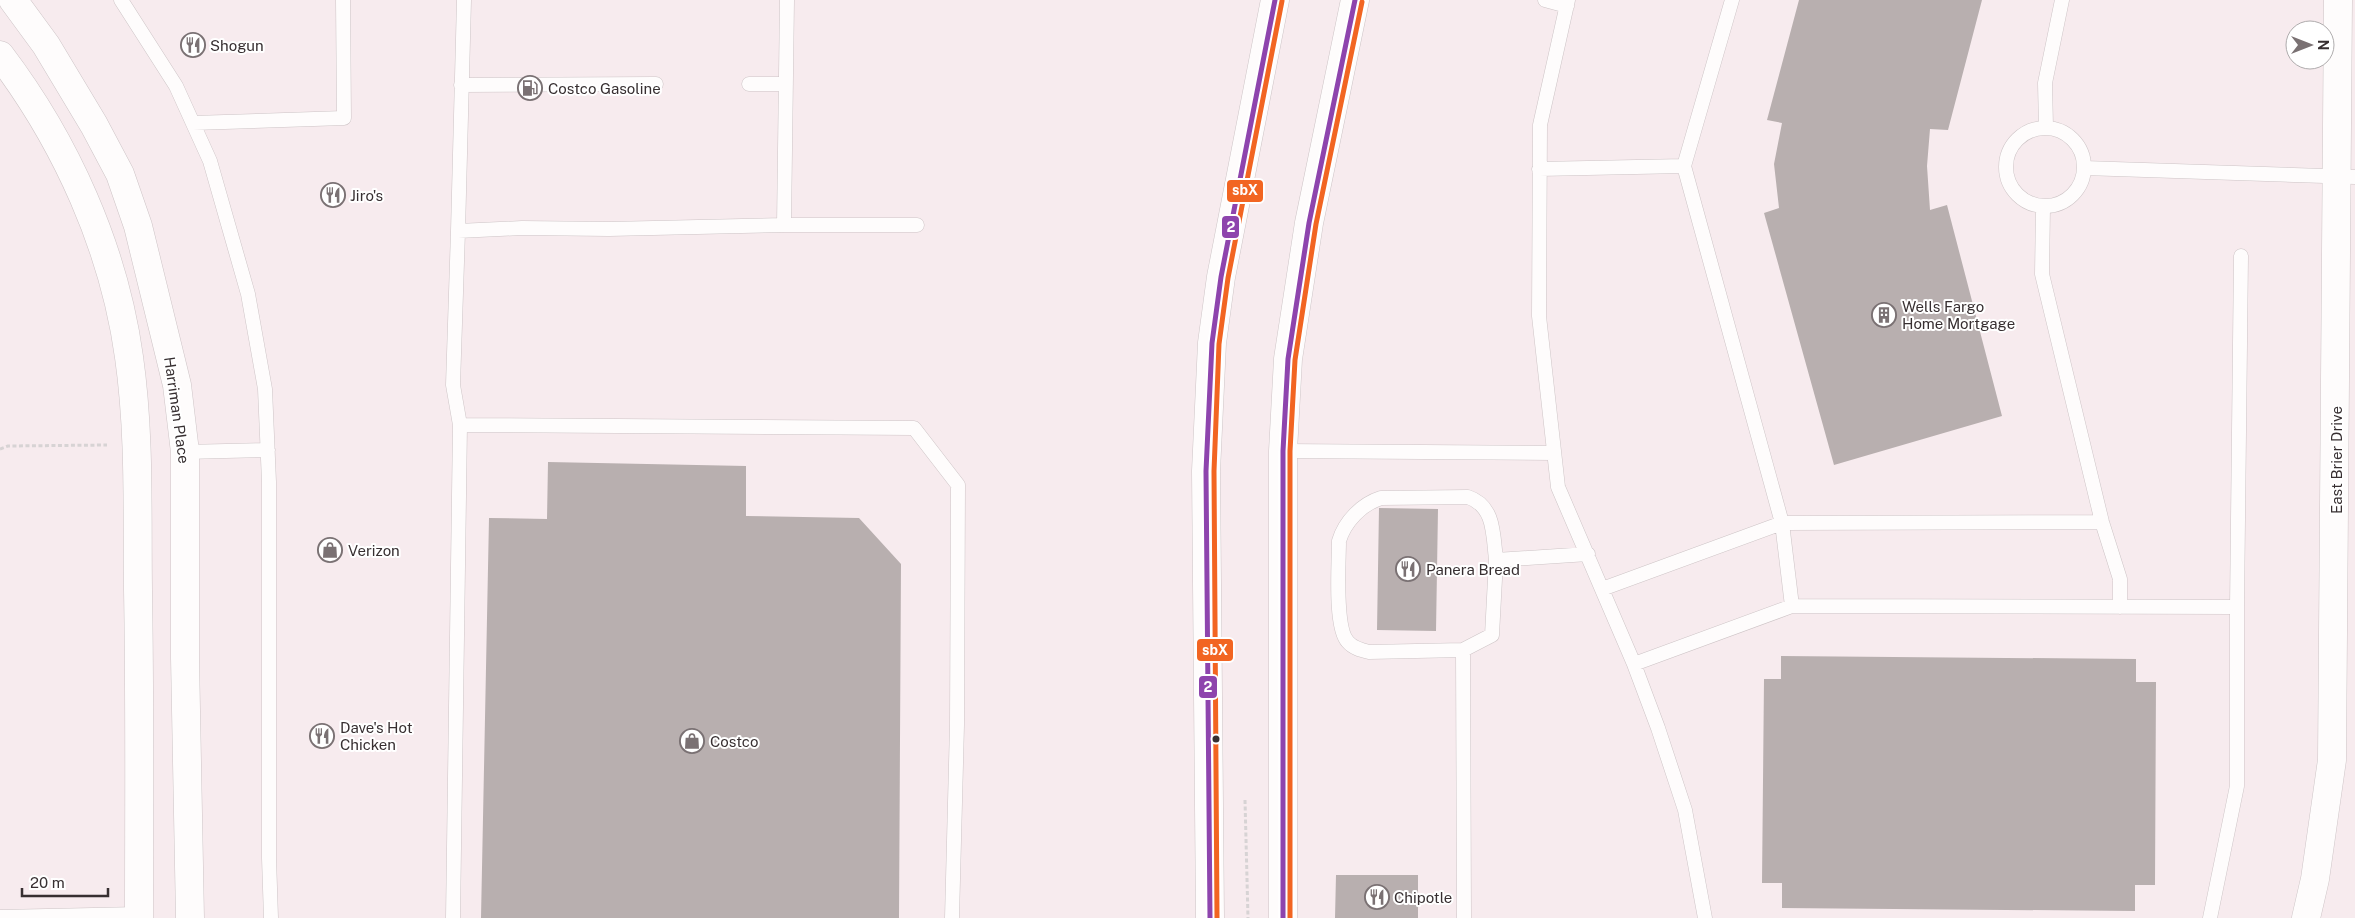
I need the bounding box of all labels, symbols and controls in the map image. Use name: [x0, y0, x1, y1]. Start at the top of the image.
north arrow: [2285, 20, 2335, 70]
restaurant icon: Shogun: [180, 32, 206, 58]
place label: Shogun: [210, 37, 264, 54]
text: N: [2315, 40, 2331, 50]
fuel station icon: Costco Gasoline: [517, 75, 543, 101]
place label: Costco Gasoline: [548, 80, 661, 97]
line badge: sbX: [1226, 179, 1264, 203]
restaurant icon: Jiro's: [320, 182, 346, 208]
text: sbX: [1232, 182, 1258, 198]
place label: Jiro's: [350, 187, 383, 204]
line badge: 2: [1221, 215, 1240, 239]
text: 2: [1227, 219, 1236, 235]
place label: Wells Fargo Home Mortgage: [1902, 298, 2015, 332]
building icon: Wells Fargo Home Mortgage: [1871, 302, 1897, 328]
street label: Harriman Place: [161, 355, 193, 465]
street label: East Brier Drive: [2328, 406, 2345, 514]
shop icon: Verizon: [317, 537, 343, 563]
place label: Verizon: [348, 542, 400, 559]
restaurant icon: Panera Bread: [1395, 556, 1421, 582]
place label: Panera Bread: [1426, 561, 1520, 578]
line badge: sbX: [1196, 638, 1234, 662]
text: sbX: [1202, 642, 1228, 658]
line badge: 2: [1198, 675, 1218, 699]
text: 2: [1204, 679, 1213, 695]
place label: Dave's Hot Chicken: [340, 719, 413, 753]
restaurant icon: Dave's Hot Chicken: [309, 723, 335, 749]
shop icon: Costco: [679, 728, 705, 754]
place label: Costco: [710, 733, 758, 750]
unlabelled marker: [1211, 734, 1221, 744]
scale bar: [22, 866, 109, 898]
text: 20 m: [30, 874, 65, 891]
restaurant icon: Chipotle: [1364, 884, 1390, 910]
place label: Chipotle: [1394, 889, 1452, 906]

